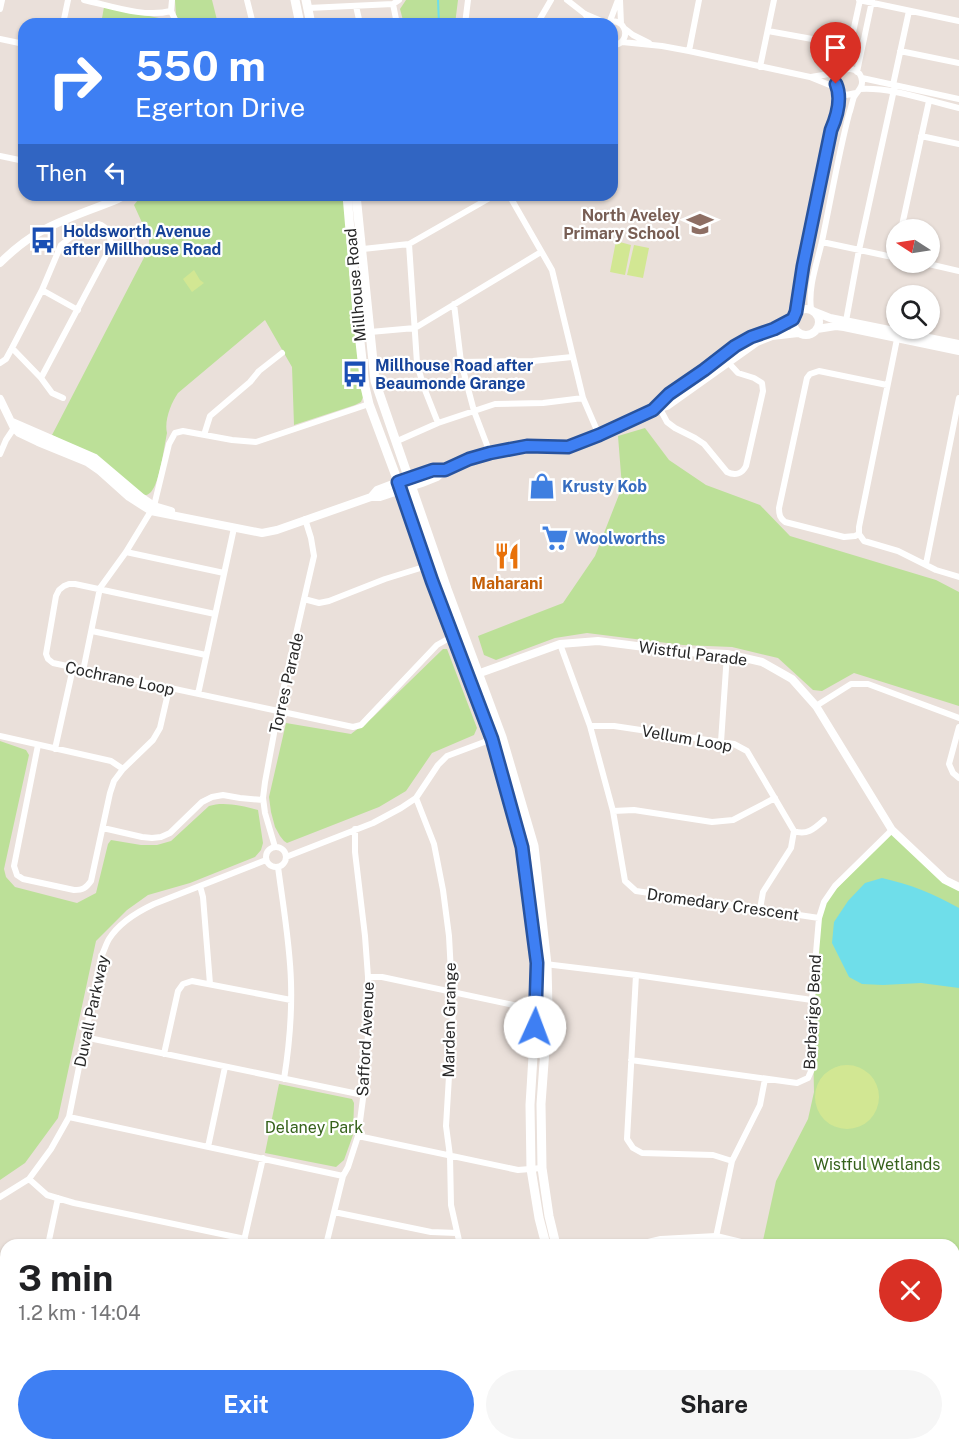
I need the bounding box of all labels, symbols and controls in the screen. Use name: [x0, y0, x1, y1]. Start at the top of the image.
pin: [810, 22, 861, 84]
icon: arrive: [819, 31, 852, 64]
text: 550 m: [135, 41, 266, 90]
icon: right: [36, 42, 114, 120]
text: Egerton Drive: [135, 91, 305, 123]
icon: left: [99, 156, 132, 189]
text: Then: [36, 160, 87, 186]
place label: North Aveley Primary School: [563, 206, 680, 243]
school or university icon: North Aveley Primary School: [685, 209, 715, 239]
north arrow: [886, 219, 940, 273]
map controls: [886, 219, 940, 339]
place label: Holdsworth Avenue after Millhouse Road: [63, 222, 221, 259]
bus stop icon: Holdsworth Avenue after Millhouse Road: [28, 225, 58, 255]
street label: Millhouse Road: [341, 227, 370, 343]
button: search: [886, 285, 940, 339]
place label: Millhouse Road after Beaumonde Grange: [375, 356, 534, 393]
bus stop icon: Millhouse Road after Beaumonde Grange: [340, 359, 370, 389]
shop icon: Krusty Kob: [527, 471, 557, 501]
place label: Krusty Kob: [562, 477, 647, 496]
supermarket icon: Woolworths: [540, 523, 570, 553]
place label: Woolworths: [575, 529, 665, 548]
restaurant icon: Maharani: [492, 541, 522, 571]
place label: Maharani: [471, 574, 543, 593]
street label: Torres Parade: [266, 631, 307, 735]
street label: Wistful Parade: [637, 637, 748, 670]
street label: Cochrane Loop: [63, 658, 176, 699]
street label: Vellum Loop: [640, 721, 734, 756]
street label: Dromedary Crescent: [646, 884, 800, 925]
street label: Duvall Parkway: [70, 953, 113, 1069]
street label: Barbarigo Bend: [800, 954, 825, 1070]
street label: Marden Grange: [439, 962, 460, 1078]
street label: Safford Avenue: [353, 981, 378, 1097]
position arrow: [503, 995, 567, 1059]
park label: Delaney Park: [265, 1118, 363, 1137]
park label: Wistful Wetlands: [814, 1155, 940, 1174]
text: 3 min: [18, 1257, 113, 1299]
button: close: [879, 1259, 942, 1322]
text: 1.2 km · 14:04: [18, 1301, 141, 1325]
button: Exit: [18, 1370, 474, 1439]
button: Share: [486, 1370, 942, 1439]

